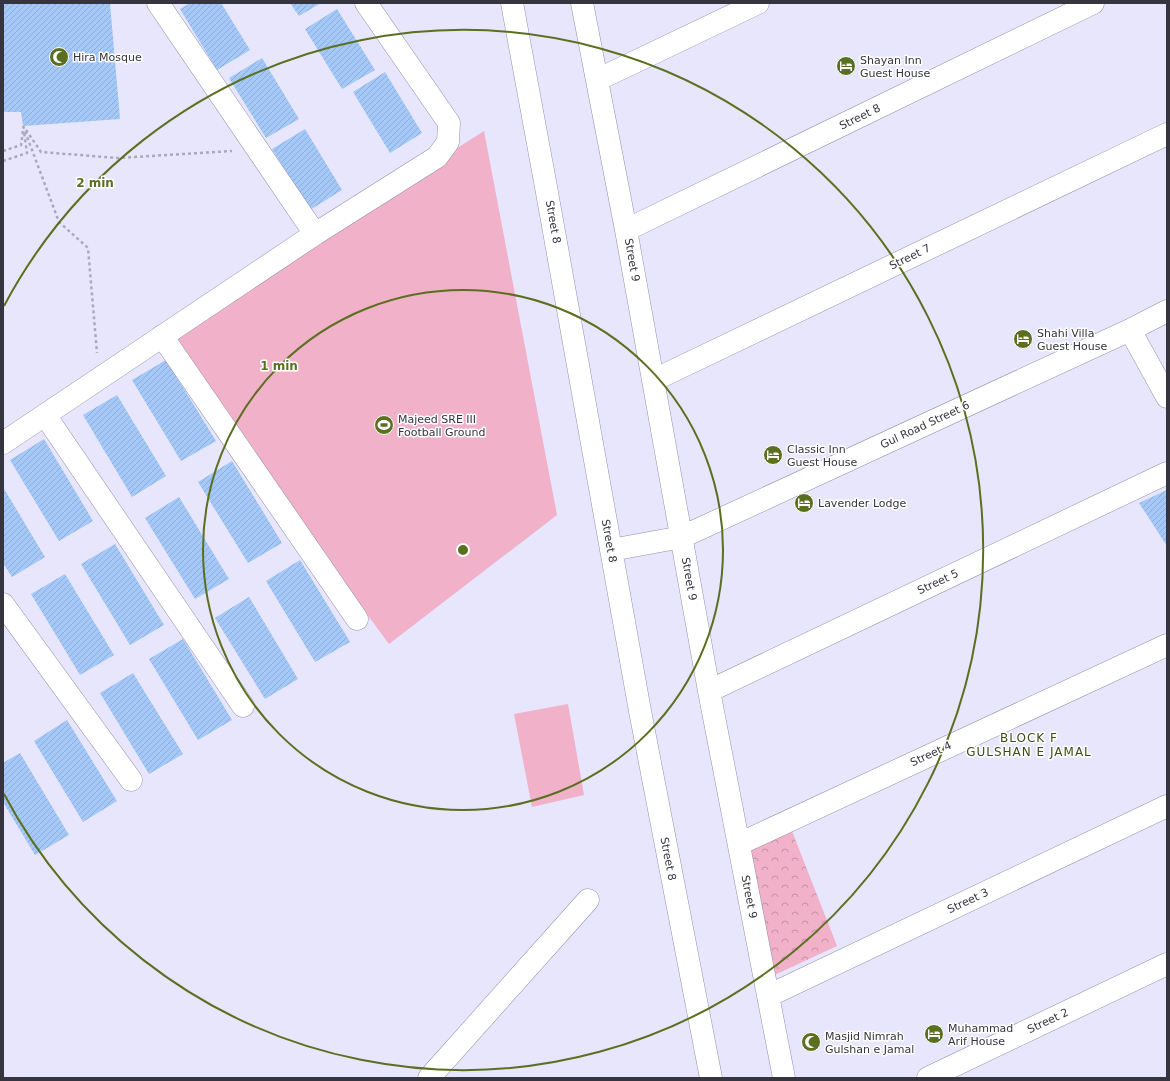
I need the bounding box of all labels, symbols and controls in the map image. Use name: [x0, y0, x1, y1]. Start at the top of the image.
mosque icon: Hira Mosque: [48, 46, 70, 68]
place label: Hira Mosque: [73, 51, 142, 64]
place label: Shayan Inn Guest House: [860, 54, 931, 80]
hotel icon: Shayan Inn Guest House: [835, 55, 857, 77]
street label: Street 8: [837, 102, 883, 132]
text: 2 min: [76, 176, 114, 190]
street label: Street 8: [543, 199, 563, 245]
street label: Street 9: [622, 237, 642, 283]
street label: Street 7: [887, 242, 933, 272]
place label: Shahi Villa Guest House: [1037, 327, 1108, 353]
hotel icon: Shahi Villa Guest House: [1012, 328, 1034, 350]
text: 1 min: [260, 359, 298, 373]
street label: Gul Road Street 6: [878, 399, 972, 451]
place label: Majeed SRE III Football Ground: [398, 413, 486, 439]
sports icon: Majeed SRE III Football Ground: [373, 414, 395, 436]
place label: Classic Inn Guest House: [787, 443, 858, 469]
hotel icon: Classic Inn Guest House: [762, 444, 784, 466]
hotel icon: Lavender Lodge: [793, 492, 815, 514]
place label: Lavender Lodge: [818, 497, 907, 510]
street label: Street 8: [599, 518, 619, 564]
centre of rings: [456, 543, 470, 557]
street label: Street 9: [679, 556, 699, 602]
street label: Street 5: [915, 567, 961, 597]
district label: BLOCK F GULSHAN E JAMAL: [966, 731, 1092, 759]
street label: Street 4: [908, 739, 954, 769]
street label: Street 8: [657, 836, 679, 882]
street label: Street 9: [738, 874, 760, 920]
street label: Street 3: [945, 886, 991, 916]
street label: Street 2: [1025, 1006, 1071, 1036]
place label: Muhammad Arif House: [948, 1022, 1013, 1048]
hotel icon: Muhammad Arif House: [923, 1023, 945, 1045]
place label: Masjid Nimrah Gulshan e Jamal: [825, 1030, 914, 1056]
mosque icon: Masjid Nimrah Gulshan e Jamal: [800, 1031, 822, 1053]

